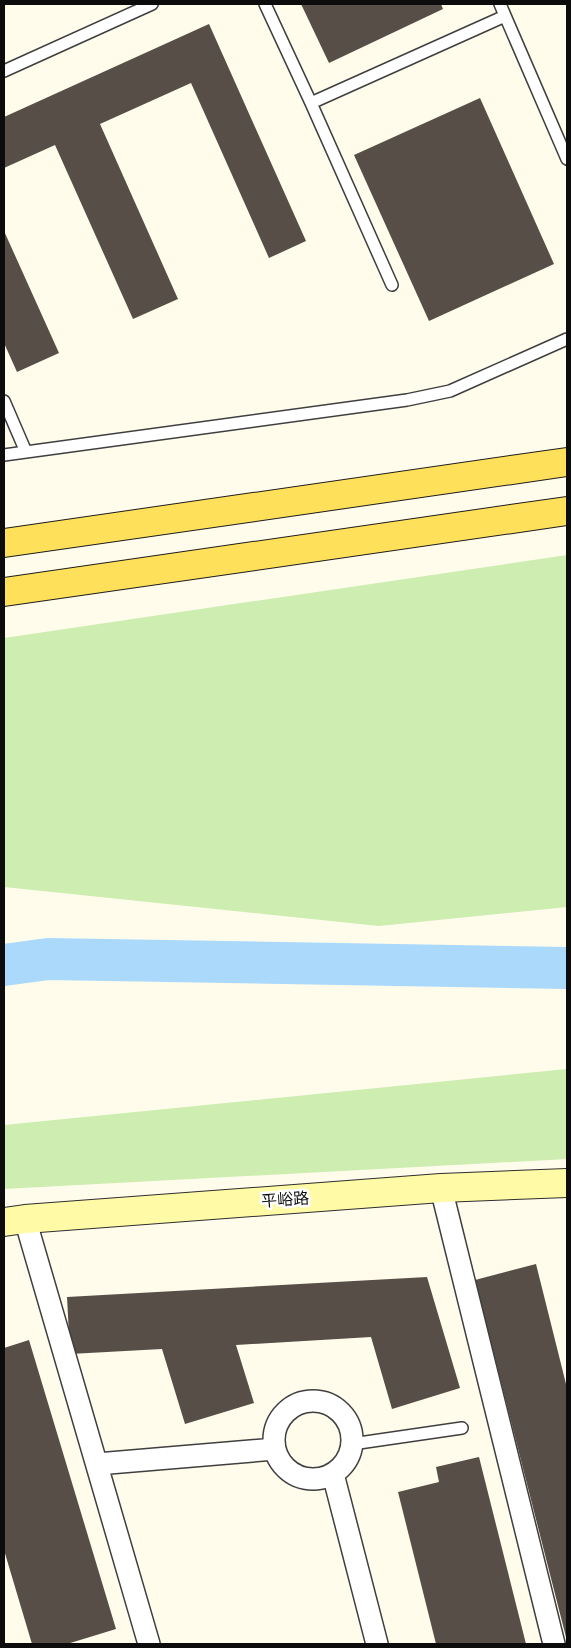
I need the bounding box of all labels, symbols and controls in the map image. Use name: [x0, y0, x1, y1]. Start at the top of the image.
street label: 平峪路: [260, 1189, 310, 1210]

